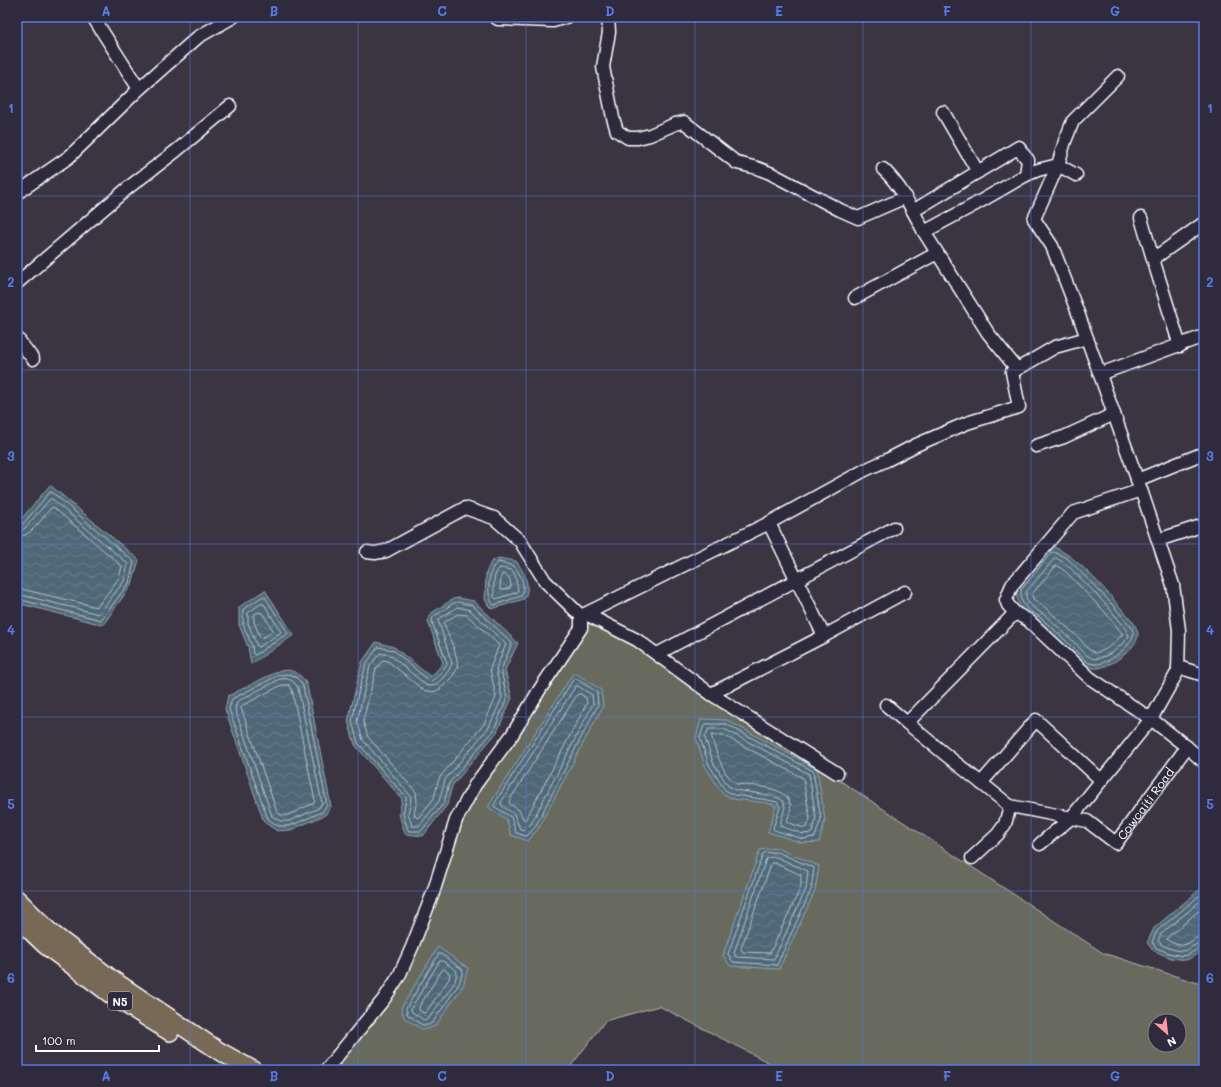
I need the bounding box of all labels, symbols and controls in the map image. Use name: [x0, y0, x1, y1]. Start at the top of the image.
text: A: [101, 2, 111, 19]
text: B: [270, 2, 279, 19]
text: C: [437, 2, 447, 19]
text: D: [605, 2, 615, 19]
text: E: [775, 2, 783, 19]
text: F: [943, 2, 951, 19]
text: G: [1110, 2, 1120, 19]
text: 1: [8, 99, 14, 116]
text: 1: [1207, 99, 1213, 116]
text: 2: [7, 273, 15, 290]
text: 2: [1206, 273, 1214, 290]
text: 3: [7, 447, 15, 464]
text: 3: [1206, 447, 1214, 464]
text: 4: [7, 621, 15, 638]
text: 4: [1206, 621, 1214, 638]
street label: Cowcaiti Road: [1113, 764, 1177, 843]
text: 5: [7, 795, 15, 812]
text: 5: [1206, 795, 1214, 812]
text: 6: [7, 969, 15, 986]
text: 6: [1206, 969, 1214, 986]
road number: N5: [108, 992, 132, 1010]
north arrow: [1147, 1013, 1187, 1053]
scale bar: [36, 1027, 159, 1053]
text: 100 m: [42, 1032, 76, 1048]
text: N: [1165, 1034, 1179, 1051]
text: A: [101, 1067, 111, 1084]
text: B: [270, 1067, 279, 1084]
text: C: [437, 1067, 447, 1084]
text: D: [605, 1067, 615, 1084]
text: E: [775, 1067, 783, 1084]
text: F: [943, 1067, 951, 1084]
text: G: [1110, 1067, 1120, 1084]

